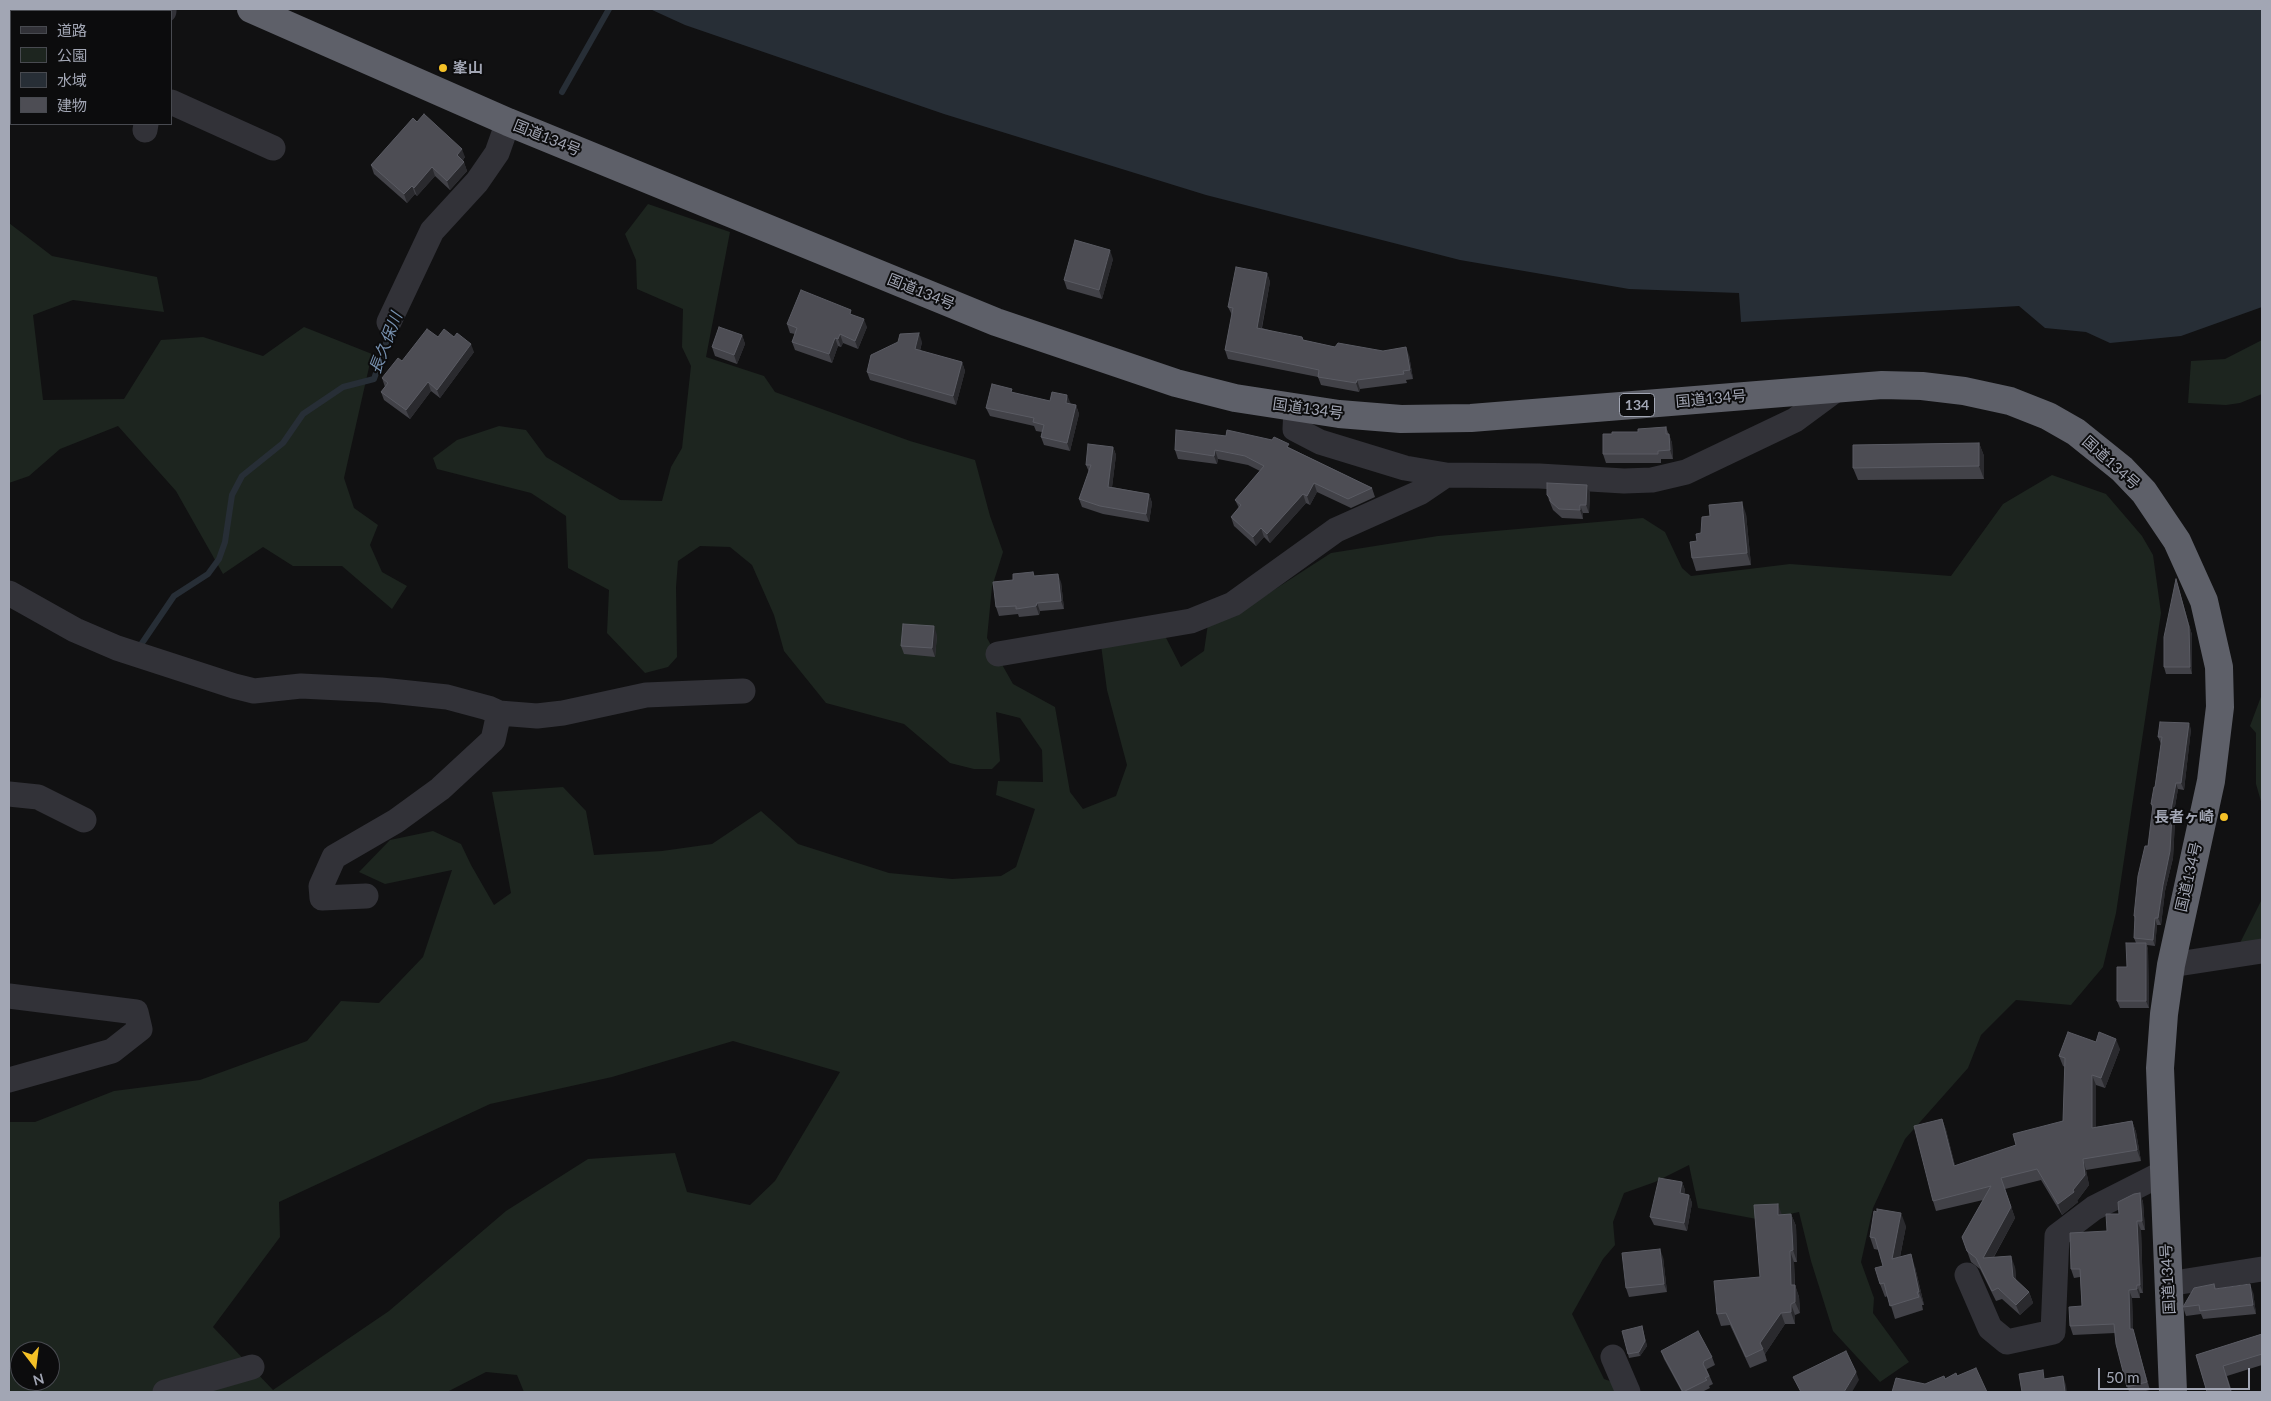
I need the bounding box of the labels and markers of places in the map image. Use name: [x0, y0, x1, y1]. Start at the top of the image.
place label: 峯山: [453, 59, 483, 77]
marker: 峯山: [437, 62, 449, 74]
place label: 長者ヶ崎: [2154, 808, 2214, 826]
marker: 長者ヶ崎: [2218, 811, 2230, 823]

